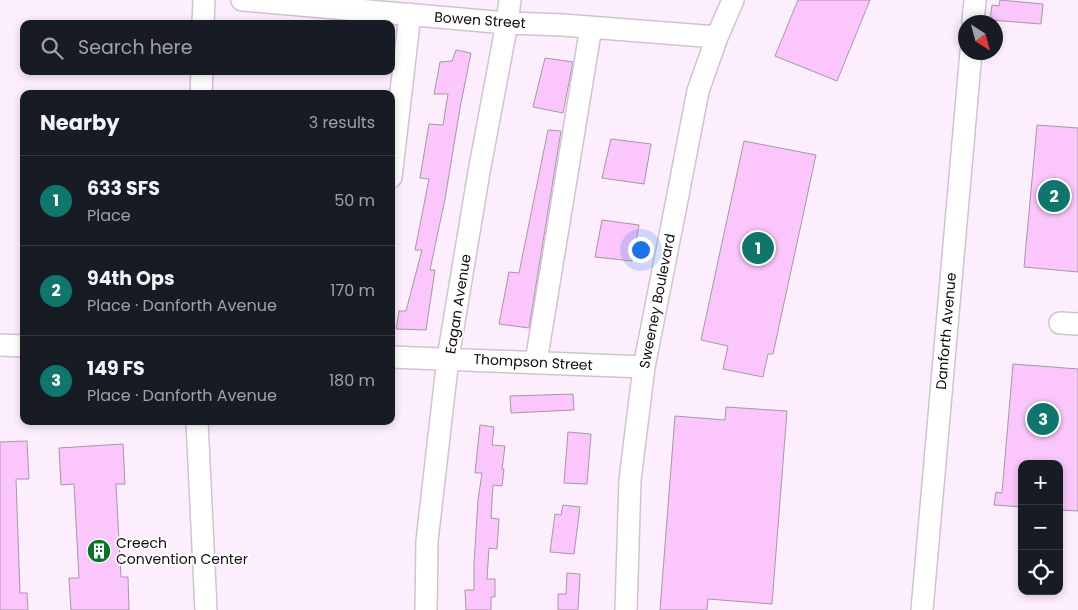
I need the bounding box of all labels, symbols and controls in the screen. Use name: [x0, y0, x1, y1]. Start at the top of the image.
street label: Bowen Street: [434, 7, 526, 33]
north arrow: [958, 15, 1003, 60]
search box: [20, 20, 395, 75]
icon: search: [38, 34, 66, 62]
text: Search here: [78, 34, 192, 61]
text: Nearby: [40, 108, 120, 137]
text: 3 results: [309, 111, 375, 134]
text: 633 SFS: [87, 175, 160, 202]
pin: 2: [1038, 177, 1070, 215]
text: 1: [53, 189, 59, 212]
text: 50 m: [334, 189, 375, 212]
text: Place: [87, 204, 131, 227]
pin: 1: [742, 229, 774, 267]
street label: Sweeney Boulevard: [634, 232, 680, 370]
your location: [628, 237, 654, 263]
street label: Eagan Avenue: [440, 252, 476, 355]
text: 94th Ops: [87, 265, 175, 292]
street label: Danforth Avenue: [931, 271, 961, 390]
text: 2: [51, 279, 61, 302]
text: 170 m: [330, 279, 375, 302]
text: Place · Danforth Avenue: [87, 294, 277, 317]
street label: Thompson Street: [473, 349, 593, 375]
text: 149 FS: [87, 355, 145, 382]
text: 3: [51, 369, 61, 392]
text: 180 m: [329, 369, 375, 392]
text: Place · Danforth Avenue: [87, 384, 277, 407]
pin: 3: [1027, 400, 1059, 438]
map controls: [1018, 460, 1063, 595]
button: +: [1018, 460, 1063, 505]
button: −: [1018, 505, 1063, 550]
place label: Creech Convention Center: [116, 533, 248, 569]
building icon: Creech Convention Center: [86, 538, 112, 564]
button: locate: [1018, 550, 1063, 595]

